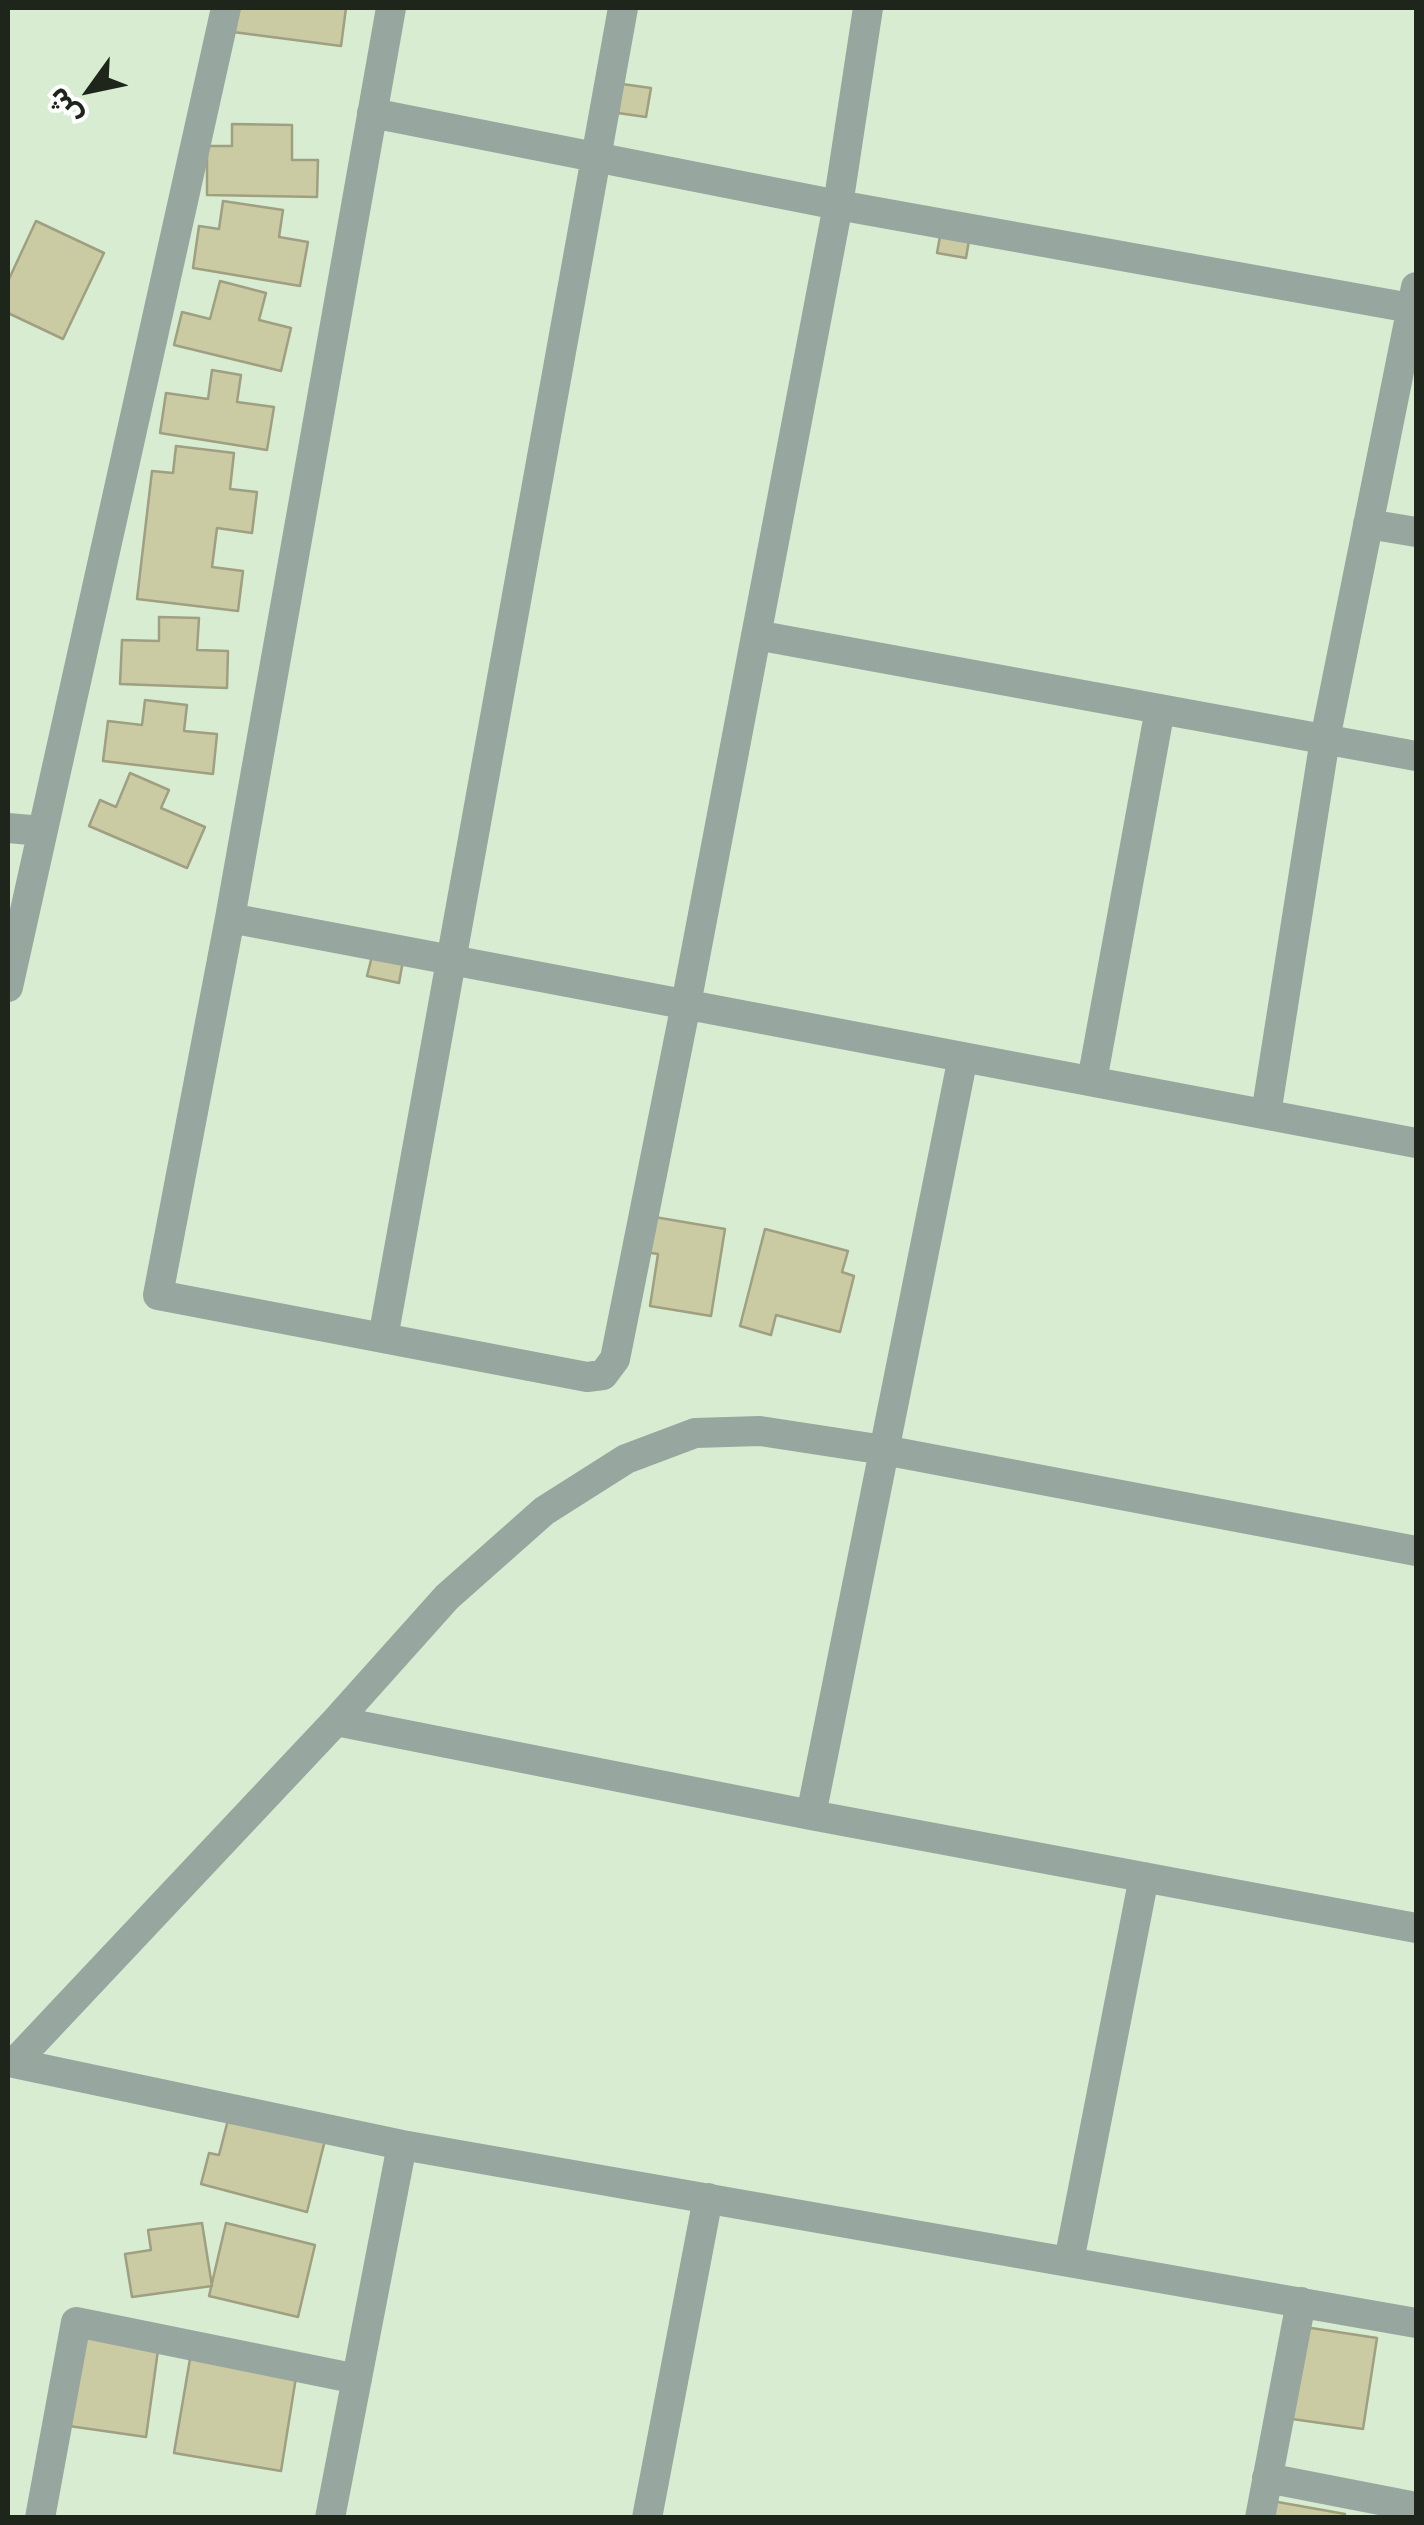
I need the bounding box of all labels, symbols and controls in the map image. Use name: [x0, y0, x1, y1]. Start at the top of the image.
north arrow: [40, 40, 140, 140]
text: ش: [40, 82, 89, 132]

